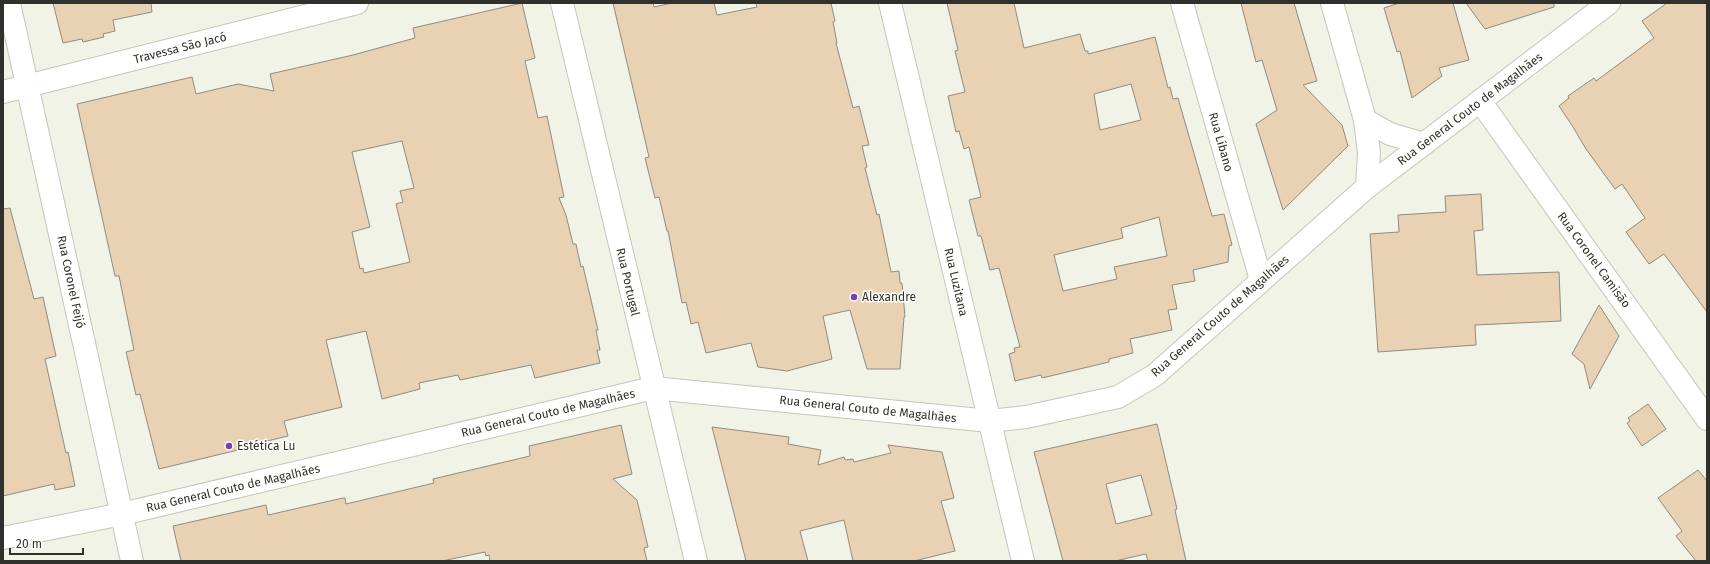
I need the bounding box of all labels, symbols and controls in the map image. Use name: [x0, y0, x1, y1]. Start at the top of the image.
street label: Travessa São Jacó: [132, 30, 228, 66]
street label: Rua General Couto de Magalhães: [1395, 50, 1546, 168]
street label: Rua Líbano: [1206, 111, 1236, 173]
street label: Rua Coronel Camisão: [1555, 209, 1633, 311]
street label: Rua Coronel Feijó: [54, 234, 88, 330]
street label: Rua Luzitana: [941, 246, 971, 318]
street label: Rua Portugal: [613, 247, 643, 318]
street label: Rua General Couto de Magalhães: [1148, 252, 1292, 380]
place label: Alexandre: [862, 290, 916, 304]
marker: Alexandre: [849, 292, 859, 302]
street label: Rua General Couto de Magalhães: [460, 386, 637, 440]
street label: Rua General Couto de Magalhães: [779, 393, 958, 425]
place label: Estética Lu: [237, 439, 295, 453]
marker: Estética Lu: [224, 441, 234, 451]
street label: Rua General Couto de Magalhães: [145, 461, 322, 515]
scale bar: [10, 530, 83, 556]
text: 20 m: [16, 537, 42, 551]

